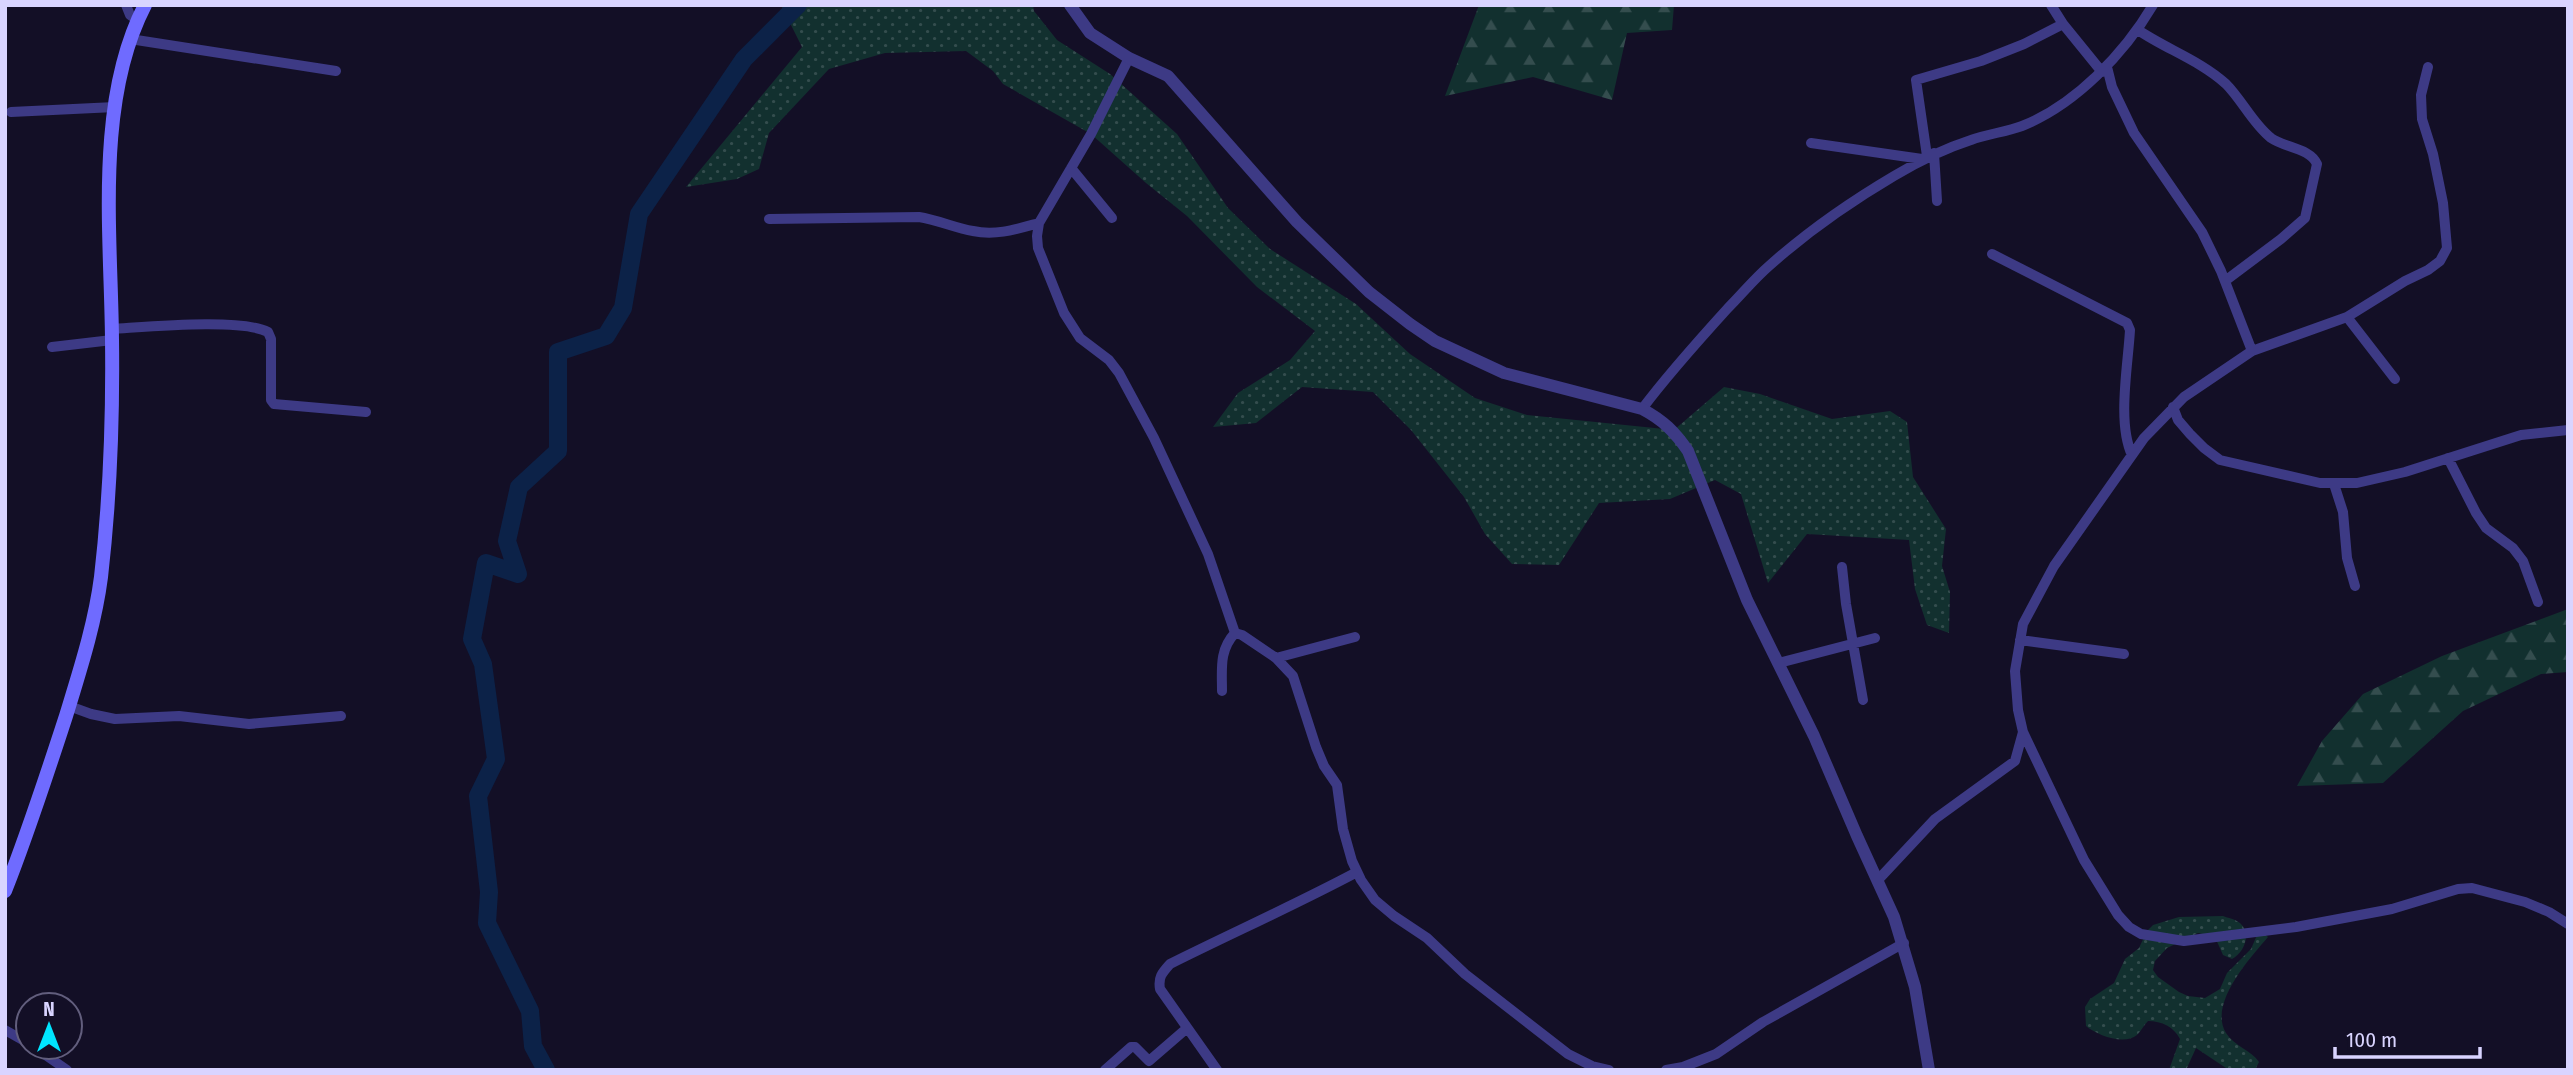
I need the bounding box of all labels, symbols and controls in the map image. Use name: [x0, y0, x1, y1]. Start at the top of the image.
north arrow: [14, 991, 84, 1061]
text: N: [43, 998, 55, 1021]
scale bar: [2335, 1016, 2480, 1060]
text: 100 m: [2346, 1027, 2397, 1053]

